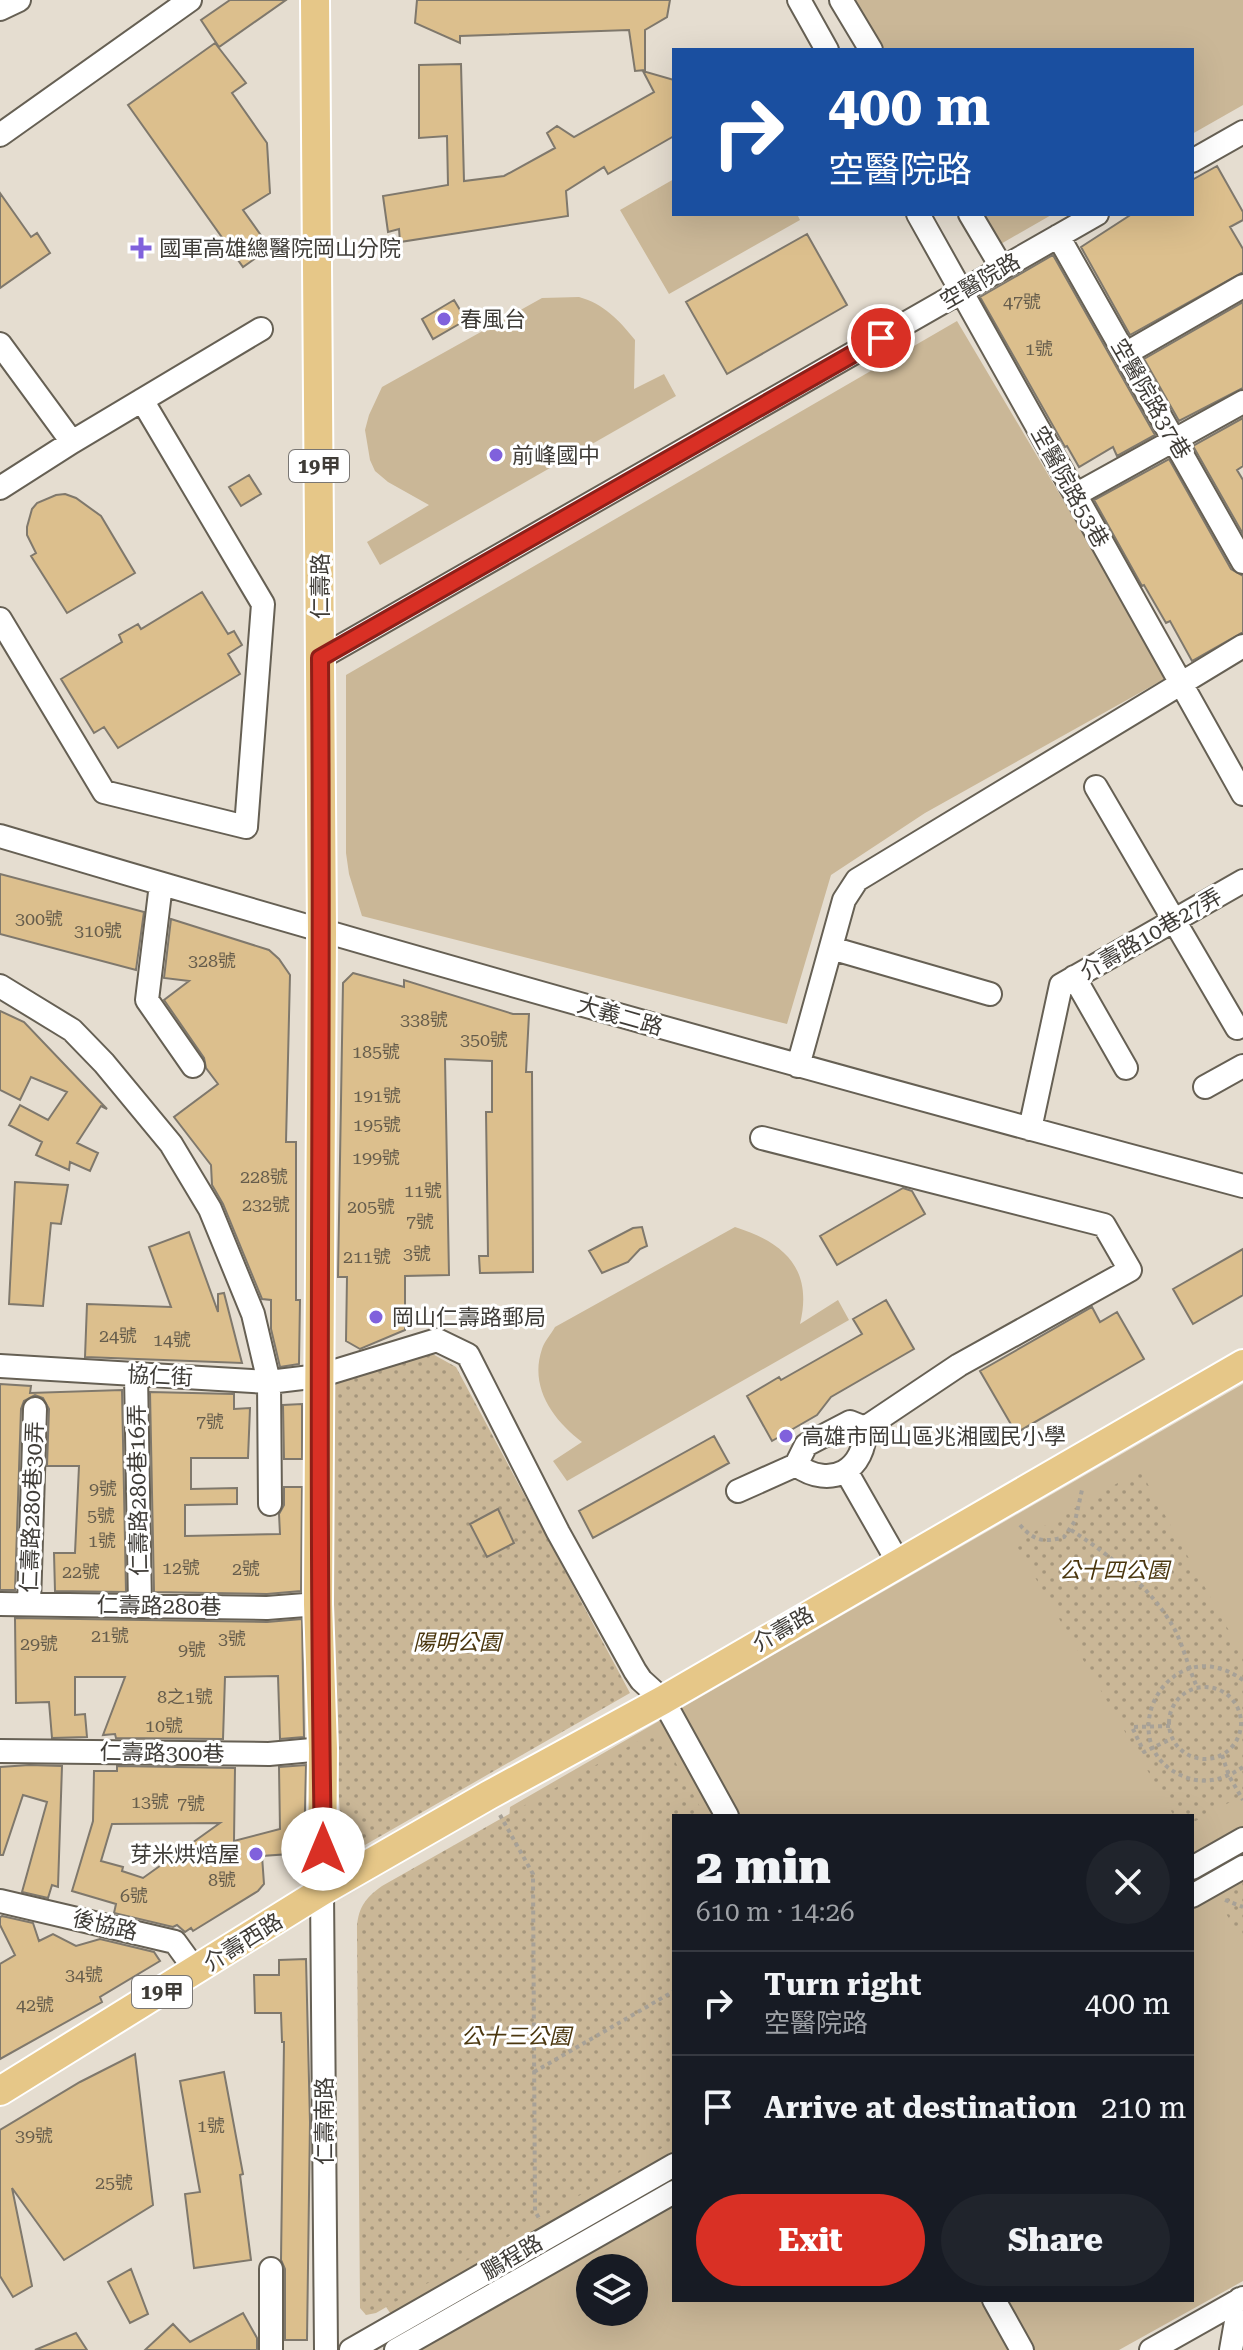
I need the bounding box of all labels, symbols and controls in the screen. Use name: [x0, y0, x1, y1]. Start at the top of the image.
text: 400 m: [828, 73, 990, 139]
icon: right: [696, 80, 800, 184]
text: 空醫院路: [828, 149, 972, 191]
place label: 國軍高雄總醫院岡山分院: [159, 236, 401, 261]
marker: 國軍高雄總醫院岡山分院: [130, 237, 152, 259]
street label: 空醫院路: [936, 248, 1024, 314]
house number: 47號: [1003, 291, 1041, 312]
pin: [847, 304, 915, 372]
place label: 春風台: [460, 307, 526, 332]
marker: 春風台: [435, 310, 453, 328]
icon: arrive: [859, 316, 903, 360]
street label: 空醫院路37巷: [1107, 334, 1195, 464]
house number: 1號: [1025, 338, 1053, 359]
street label: 空醫院路53巷: [1026, 422, 1114, 552]
place label: 前峰國中: [512, 443, 600, 468]
marker: 前峰國中: [487, 446, 505, 464]
road number: 19甲: [289, 450, 349, 482]
street label: 仁壽路: [308, 553, 333, 619]
street label: 介壽路10巷27弄: [1076, 883, 1226, 985]
house number: 300號: [15, 908, 63, 929]
house number: 310號: [74, 920, 122, 941]
house number: 328號: [188, 950, 236, 971]
street label: 大義二路: [574, 992, 666, 1040]
house number: 338號: [400, 1009, 448, 1030]
house number: 350號: [460, 1029, 508, 1050]
house number: 185號: [352, 1041, 400, 1062]
house number: 191號: [353, 1085, 401, 1106]
house number: 195號: [353, 1114, 401, 1135]
house number: 199號: [352, 1147, 400, 1168]
house number: 228號: [240, 1166, 288, 1187]
house number: 11號: [404, 1180, 442, 1201]
house number: 232號: [242, 1194, 290, 1215]
house number: 205號: [347, 1196, 395, 1217]
house number: 7號: [406, 1211, 434, 1232]
house number: 3號: [403, 1243, 431, 1264]
house number: 211號: [343, 1246, 391, 1267]
place label: 岡山仁壽路郵局: [392, 1305, 546, 1330]
marker: 岡山仁壽路郵局: [367, 1308, 385, 1326]
house number: 24號: [99, 1325, 137, 1346]
house number: 14號: [153, 1329, 191, 1350]
street label: 協仁街: [126, 1362, 194, 1390]
street label: 仁壽路280巷16弄: [124, 1404, 152, 1576]
house number: 7號: [196, 1411, 224, 1432]
street label: 仁壽路280巷30弄: [17, 1421, 47, 1593]
place label: 高雄市岡山區兆湘國民小學: [802, 1424, 1066, 1449]
marker: 高雄市岡山區兆湘國民小學: [777, 1427, 795, 1445]
house number: 9號: [89, 1478, 117, 1499]
house number: 5號: [87, 1505, 115, 1526]
house number: 1號: [88, 1530, 116, 1551]
house number: 12號: [162, 1557, 200, 1578]
house number: 2號: [232, 1558, 260, 1579]
park label: 公十四公園: [1059, 1558, 1172, 1583]
house number: 22號: [62, 1561, 100, 1582]
street label: 仁壽路280巷: [96, 1592, 222, 1620]
street label: 介壽路: [748, 1602, 818, 1656]
house number: 21號: [91, 1625, 129, 1646]
house number: 3號: [218, 1628, 246, 1649]
park label: 陽明公園: [413, 1630, 504, 1655]
house number: 29號: [20, 1633, 58, 1654]
house number: 9號: [178, 1639, 206, 1660]
house number: 8之1號: [157, 1686, 213, 1707]
house number: 10號: [145, 1715, 183, 1736]
street label: 仁壽路300巷: [99, 1739, 225, 1767]
house number: 13號: [131, 1791, 169, 1812]
house number: 7號: [177, 1793, 205, 1814]
position arrow: [281, 1807, 365, 1891]
text: 2 min: [696, 1839, 831, 1895]
button: close: [1086, 1840, 1170, 1924]
place label: 芽米烘焙屋: [130, 1842, 240, 1867]
marker: 芽米烘焙屋: [247, 1845, 265, 1863]
house number: 8號: [208, 1869, 236, 1890]
house number: 6號: [120, 1885, 148, 1906]
text: 610 m · 14:26: [696, 1897, 855, 1927]
street label: 後協路: [70, 1905, 140, 1945]
street label: 介壽西路: [199, 1908, 287, 1976]
house number: 34號: [65, 1964, 103, 1985]
text: Turn right: [764, 1967, 921, 2002]
road number: 19甲: [132, 1976, 192, 2008]
icon: right: [696, 1981, 740, 2025]
text: 400 m: [1085, 1986, 1170, 2021]
house number: 42號: [16, 1994, 54, 2015]
text: 空醫院路: [764, 2008, 868, 2038]
park label: 公十三公園: [461, 2024, 574, 2049]
street label: 仁壽南路: [312, 2077, 337, 2165]
icon: arrive: [696, 2085, 740, 2129]
text: Arrive at destination: [764, 2090, 1077, 2125]
text: 210 m: [1101, 2090, 1186, 2125]
house number: 1號: [197, 2115, 225, 2136]
house number: 39號: [15, 2125, 53, 2146]
house number: 25號: [95, 2172, 133, 2193]
button: Exit: [696, 2194, 925, 2286]
button: Share: [941, 2194, 1170, 2286]
street label: 鵬程路: [477, 2230, 547, 2284]
map controls: [576, 2254, 648, 2326]
button: layers: [576, 2254, 648, 2326]

